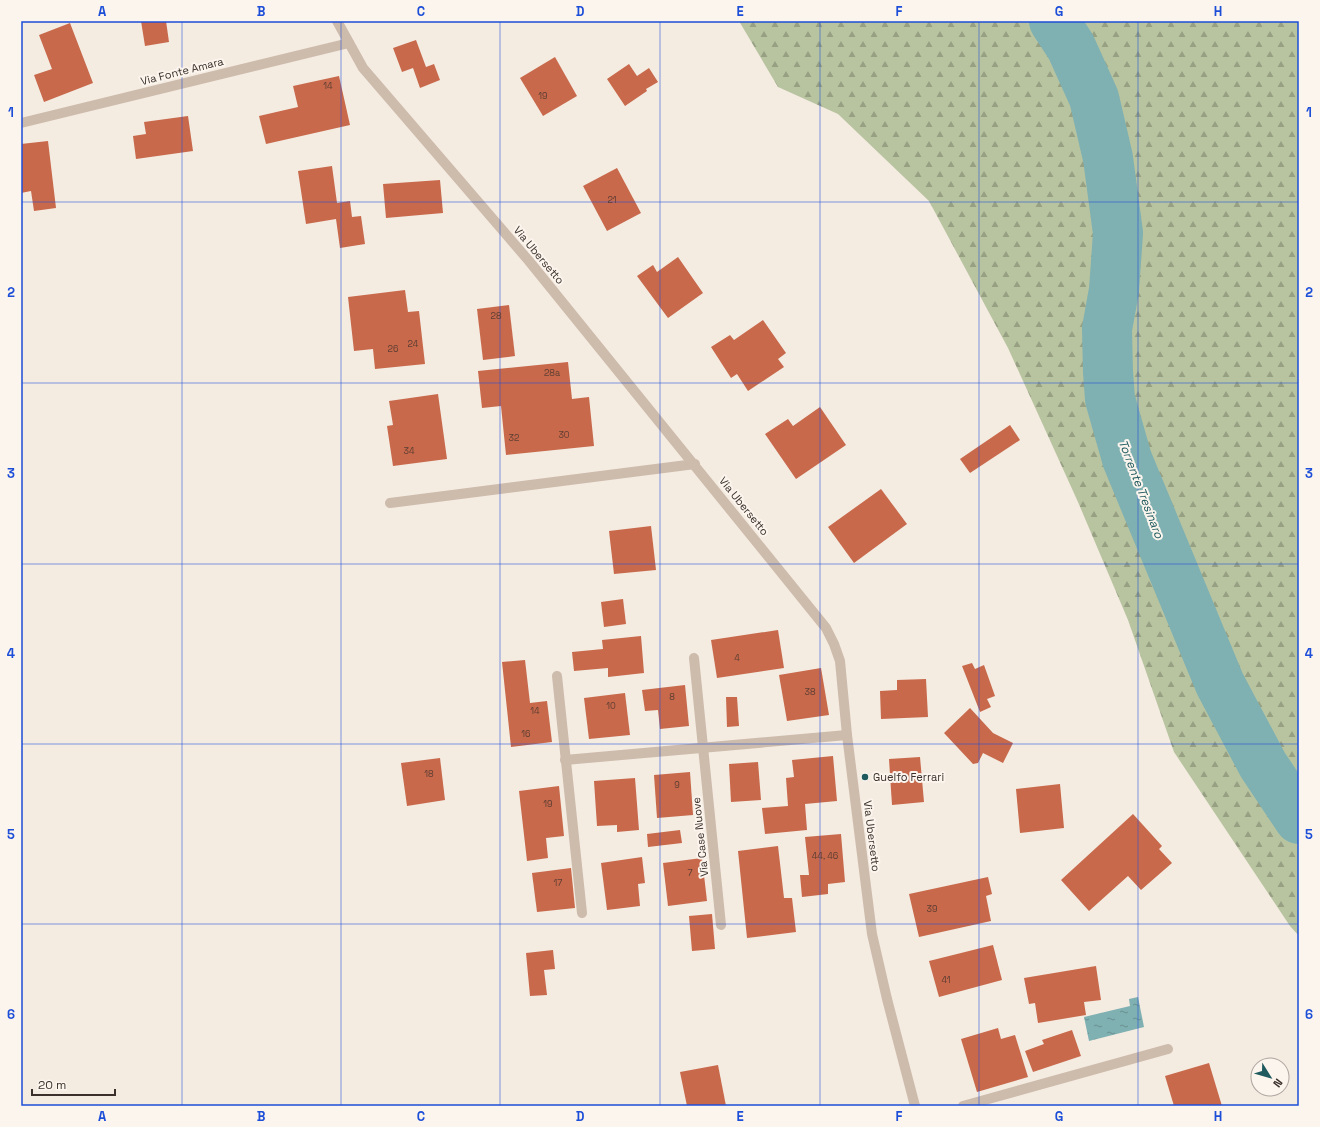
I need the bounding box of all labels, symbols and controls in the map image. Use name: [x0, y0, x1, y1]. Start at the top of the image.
text: A: [98, 3, 107, 20]
text: B: [257, 3, 266, 20]
text: C: [417, 3, 425, 20]
text: D: [576, 3, 585, 20]
text: E: [736, 3, 744, 20]
text: F: [896, 3, 903, 20]
text: G: [1055, 3, 1063, 20]
text: H: [1214, 3, 1222, 20]
street label: Via Fonte Amara: [139, 54, 226, 88]
house number: 14: [323, 80, 333, 92]
house number: 19: [538, 90, 548, 102]
text: 1: [8, 104, 14, 121]
text: 1: [1306, 104, 1312, 121]
house number: 21: [607, 194, 617, 206]
street label: Via Ubersetto: [511, 223, 567, 287]
text: 2: [7, 284, 15, 301]
text: 2: [1305, 284, 1313, 301]
house number: 28: [490, 310, 502, 322]
house number: 24: [408, 338, 419, 350]
house number: 26: [388, 343, 399, 355]
house number: 28a: [544, 367, 560, 379]
house number: 30: [558, 429, 570, 441]
house number: 32: [509, 432, 519, 444]
water label: Torrente Tresinaro: [1115, 437, 1167, 541]
house number: 34: [403, 445, 415, 457]
text: 3: [7, 465, 15, 482]
text: 3: [1305, 465, 1313, 482]
street label: Via Ubersetto: [716, 474, 772, 538]
text: 4: [7, 645, 15, 662]
text: 4: [1305, 645, 1313, 662]
house number: 4: [734, 652, 740, 664]
house number: 38: [804, 686, 816, 698]
house number: 8: [669, 691, 675, 703]
house number: 10: [606, 700, 616, 712]
house number: 14: [530, 705, 540, 717]
house number: 16: [521, 728, 531, 740]
house number: 18: [424, 768, 434, 780]
place label: Guelfo Ferrari: [873, 770, 944, 784]
marker: Guelfo Ferrari: [860, 772, 870, 782]
house number: 9: [674, 779, 680, 791]
street label: Via Case Nuove: [689, 797, 711, 877]
house number: 19: [543, 798, 553, 810]
street label: Via Ubersetto: [861, 800, 883, 872]
text: 5: [7, 826, 15, 843]
text: 5: [1305, 826, 1313, 843]
house number: 44, 46: [812, 850, 839, 862]
house number: 7: [687, 867, 693, 879]
house number: 17: [554, 877, 562, 889]
house number: 39: [927, 903, 937, 915]
house number: 41: [941, 974, 951, 986]
text: 6: [7, 1006, 15, 1023]
text: 6: [1305, 1006, 1313, 1023]
north arrow: [1250, 1057, 1290, 1097]
scale bar: [32, 1071, 115, 1097]
text: N: [1270, 1076, 1286, 1090]
text: 20 m: [38, 1077, 66, 1093]
text: A: [98, 1108, 107, 1125]
text: B: [257, 1108, 266, 1125]
text: C: [417, 1108, 425, 1125]
text: D: [576, 1108, 585, 1125]
text: E: [736, 1108, 744, 1125]
text: F: [896, 1108, 903, 1125]
text: G: [1055, 1108, 1063, 1125]
text: H: [1214, 1108, 1222, 1125]

